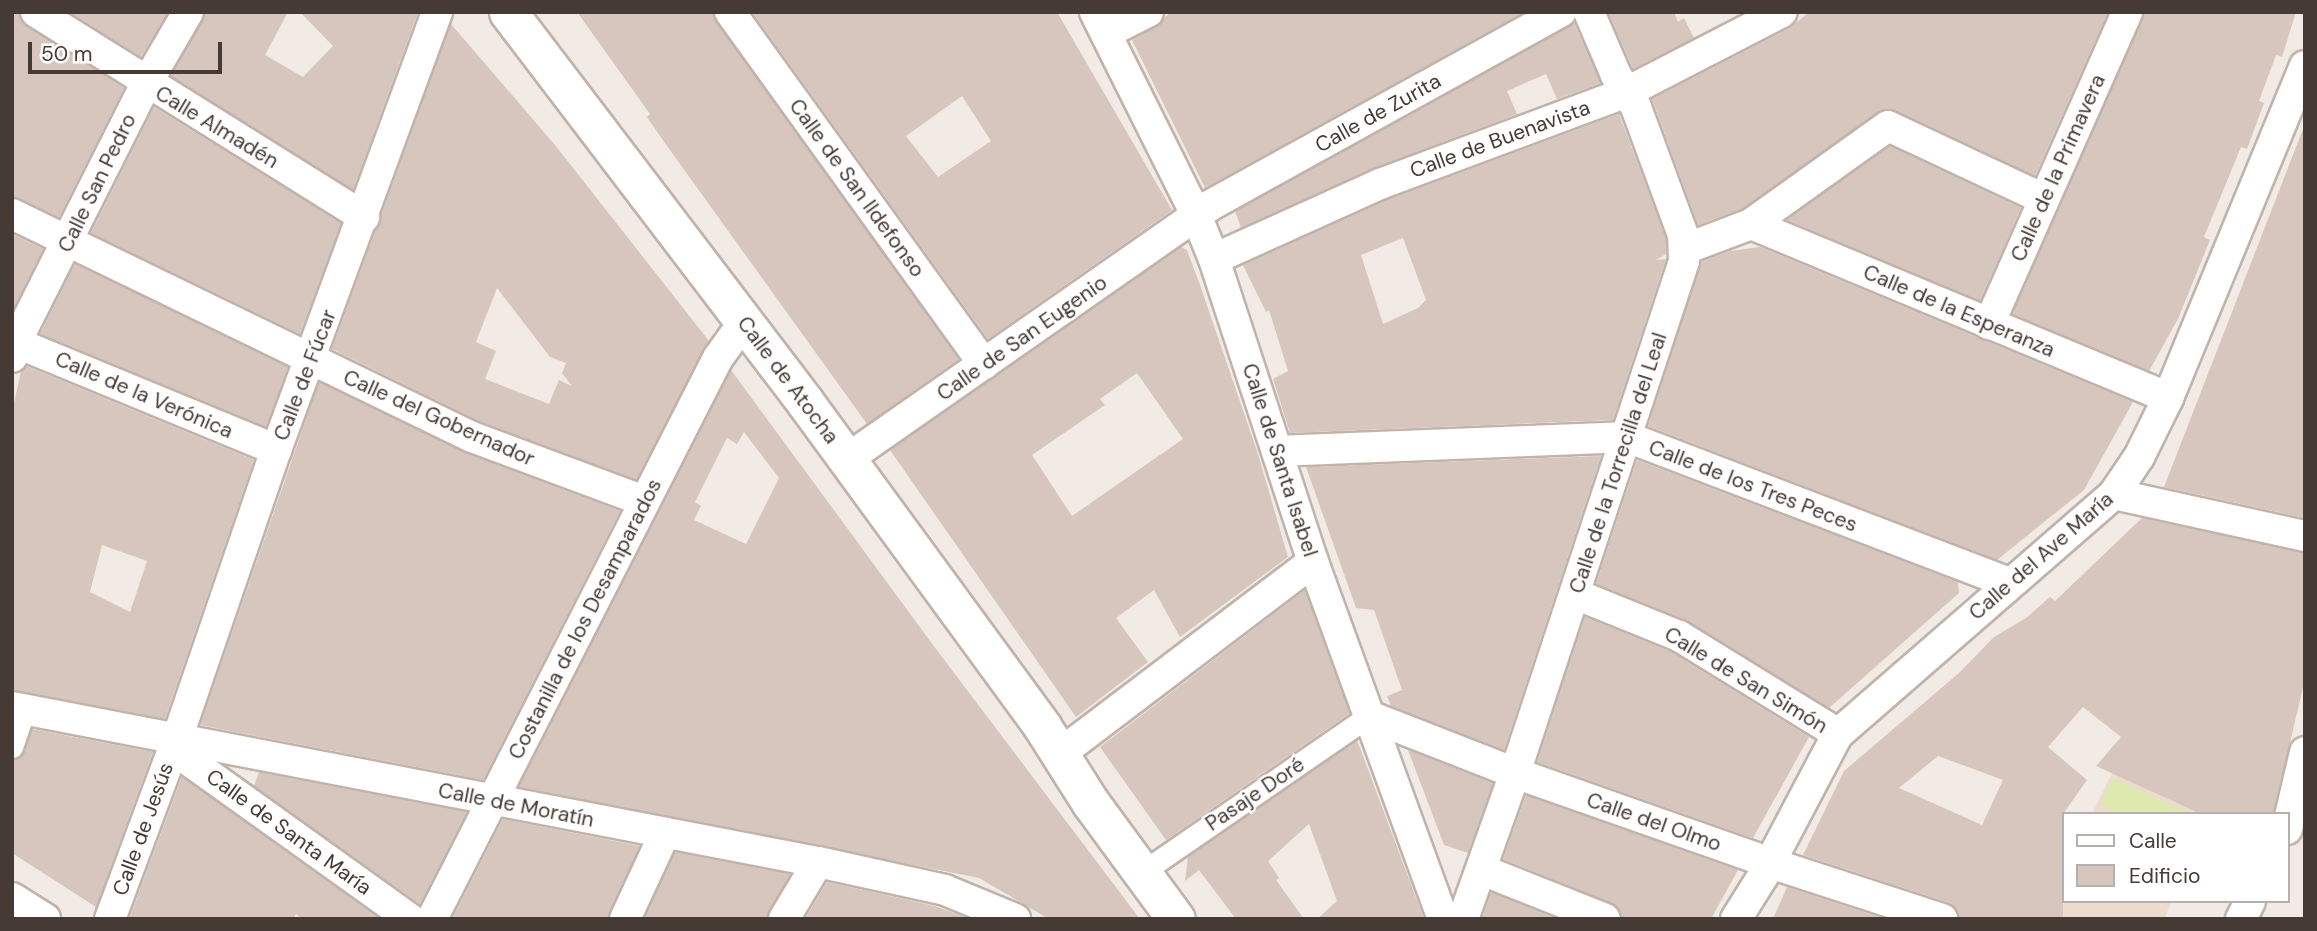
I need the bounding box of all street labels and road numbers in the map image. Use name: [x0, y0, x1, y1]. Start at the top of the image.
street label: Calle de Zurita: [1311, 68, 1445, 158]
street label: Calle de la Primavera: [2005, 71, 2111, 265]
street label: Calle Almadén: [151, 80, 283, 174]
street label: Calle de San Ildefonso: [784, 94, 930, 282]
street label: Calle de Buenavista: [1407, 95, 1593, 183]
street label: Calle San Pedro: [53, 110, 141, 256]
street label: Calle de la Esperanza: [1859, 259, 2059, 363]
street label: Calle de San Eugenio: [932, 270, 1112, 406]
street label: Calle de Fúcar: [268, 306, 342, 444]
street label: Calle de Atocha: [732, 311, 844, 449]
street label: Calle de la Torrecilla del Leal: [1564, 329, 1672, 597]
street label: Calle de la Verónica: [51, 346, 237, 444]
street label: Calle de Santa Isabel: [1237, 360, 1323, 560]
street label: Calle del Gobernador: [339, 364, 539, 472]
street label: Calle de los Tres Peces: [1645, 435, 1861, 537]
street label: Costanilla de los Desamparados: [503, 474, 667, 764]
street label: Calle del Ave María: [1964, 487, 2118, 625]
street label: Calle de San Simón: [1660, 621, 1832, 739]
street label: Pasaje Doré: [1201, 752, 1309, 836]
street label: Calle de Jesús: [107, 759, 179, 899]
street label: Calle de Santa María: [202, 764, 376, 900]
street label: Calle de Moratín: [436, 778, 596, 832]
street label: Calle del Olmo: [1583, 787, 1725, 857]

